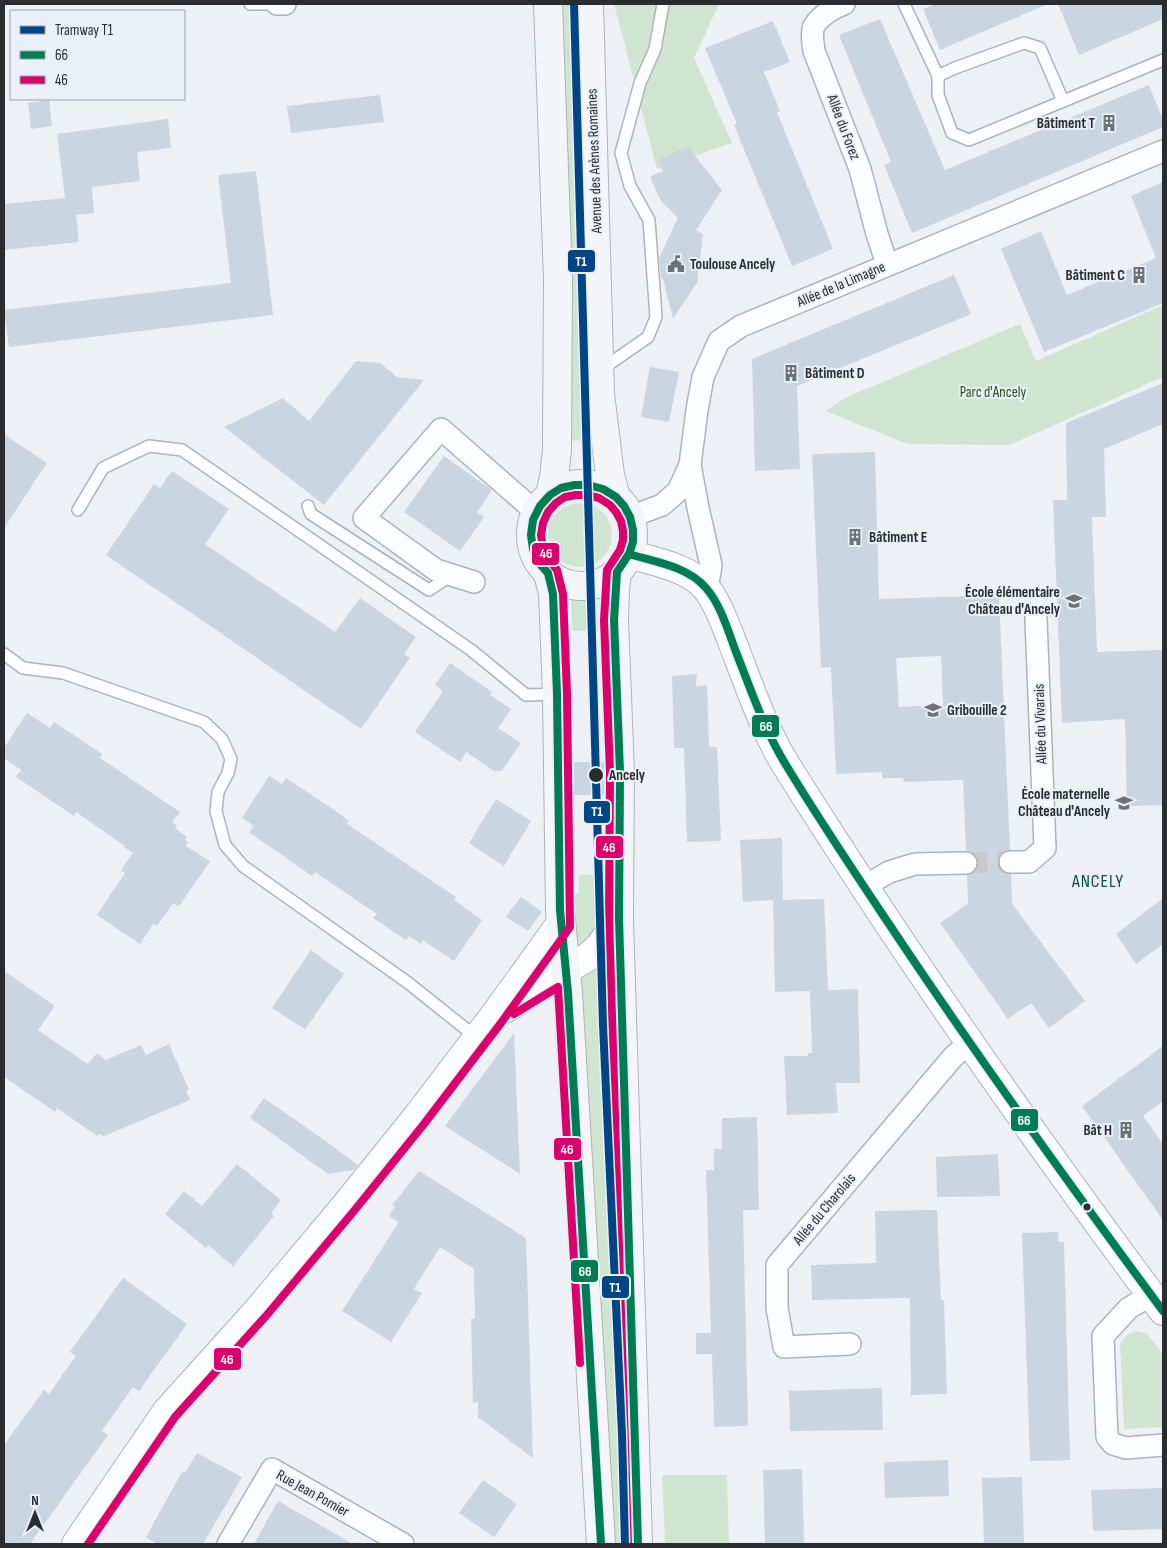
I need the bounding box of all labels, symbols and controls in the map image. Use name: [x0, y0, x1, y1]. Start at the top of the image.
legend: [10, 10, 185, 100]
text: Tramway T1: [55, 21, 114, 40]
text: 66: [55, 46, 68, 65]
text: 46: [55, 71, 68, 90]
street label: Avenue des Arènes Romaines: [582, 88, 607, 235]
street label: Allée du Forez: [822, 91, 865, 163]
building icon: Bâtiment T: [1099, 113, 1119, 133]
place label: Bâtiment T: [1037, 114, 1095, 133]
line badge: T1: [567, 249, 596, 273]
text: T1: [575, 253, 587, 270]
public building icon: Toulouse Ancely: [666, 254, 686, 274]
place label: Toulouse Ancely: [690, 255, 776, 274]
street label: Allée de la Limagne: [793, 257, 888, 312]
building icon: Bâtiment C: [1129, 265, 1149, 285]
place label: Bâtiment C: [1066, 266, 1125, 285]
building icon: Bâtiment D: [781, 363, 801, 383]
place label: Bâtiment D: [805, 364, 865, 383]
park label: Parc d'Ancely: [960, 383, 1027, 402]
building icon: Bâtiment E: [845, 527, 865, 547]
place label: Bâtiment E: [869, 528, 927, 547]
line badge: 46: [531, 542, 560, 566]
text: 46: [539, 545, 553, 562]
place label: École élémentaire Château d'Ancely: [965, 583, 1061, 619]
school or university icon: École élémentaire Château d'Ancely: [1064, 591, 1084, 611]
street label: Allée du Vivarais: [1030, 683, 1051, 766]
school or university icon: Gribouille 2: [923, 700, 943, 720]
place label: Gribouille 2: [947, 701, 1007, 720]
line badge: 66: [751, 714, 780, 738]
text: 66: [759, 718, 773, 735]
marker: Ancely: [587, 766, 605, 784]
place label: Ancely: [608, 766, 646, 785]
place label: École maternelle Château d'Ancely: [1018, 785, 1111, 821]
school or university icon: École maternelle Château d'Ancely: [1114, 793, 1134, 813]
line badge: T1: [583, 800, 611, 824]
text: T1: [591, 803, 603, 820]
line badge: 46: [595, 835, 624, 859]
text: 46: [602, 839, 616, 856]
district label: ANCELY: [1071, 871, 1124, 892]
line badge: 66: [1010, 1108, 1039, 1132]
text: 66: [1017, 1112, 1031, 1129]
building icon: Bât H: [1116, 1120, 1136, 1140]
place label: Bât H: [1083, 1121, 1112, 1140]
line badge: 46: [553, 1137, 582, 1161]
text: 46: [560, 1141, 574, 1158]
street label: Allée du Charolais: [788, 1169, 860, 1250]
unlabelled marker: [1082, 1202, 1092, 1212]
line badge: 66: [570, 1259, 599, 1283]
text: 66: [578, 1263, 592, 1280]
line badge: T1: [601, 1275, 630, 1299]
text: T1: [609, 1279, 621, 1296]
line badge: 46: [213, 1347, 242, 1371]
text: 46: [220, 1351, 234, 1368]
street label: Rue Jean Pomier: [273, 1466, 353, 1522]
north arrow: [10, 1488, 60, 1538]
text: N: [31, 1492, 39, 1509]

